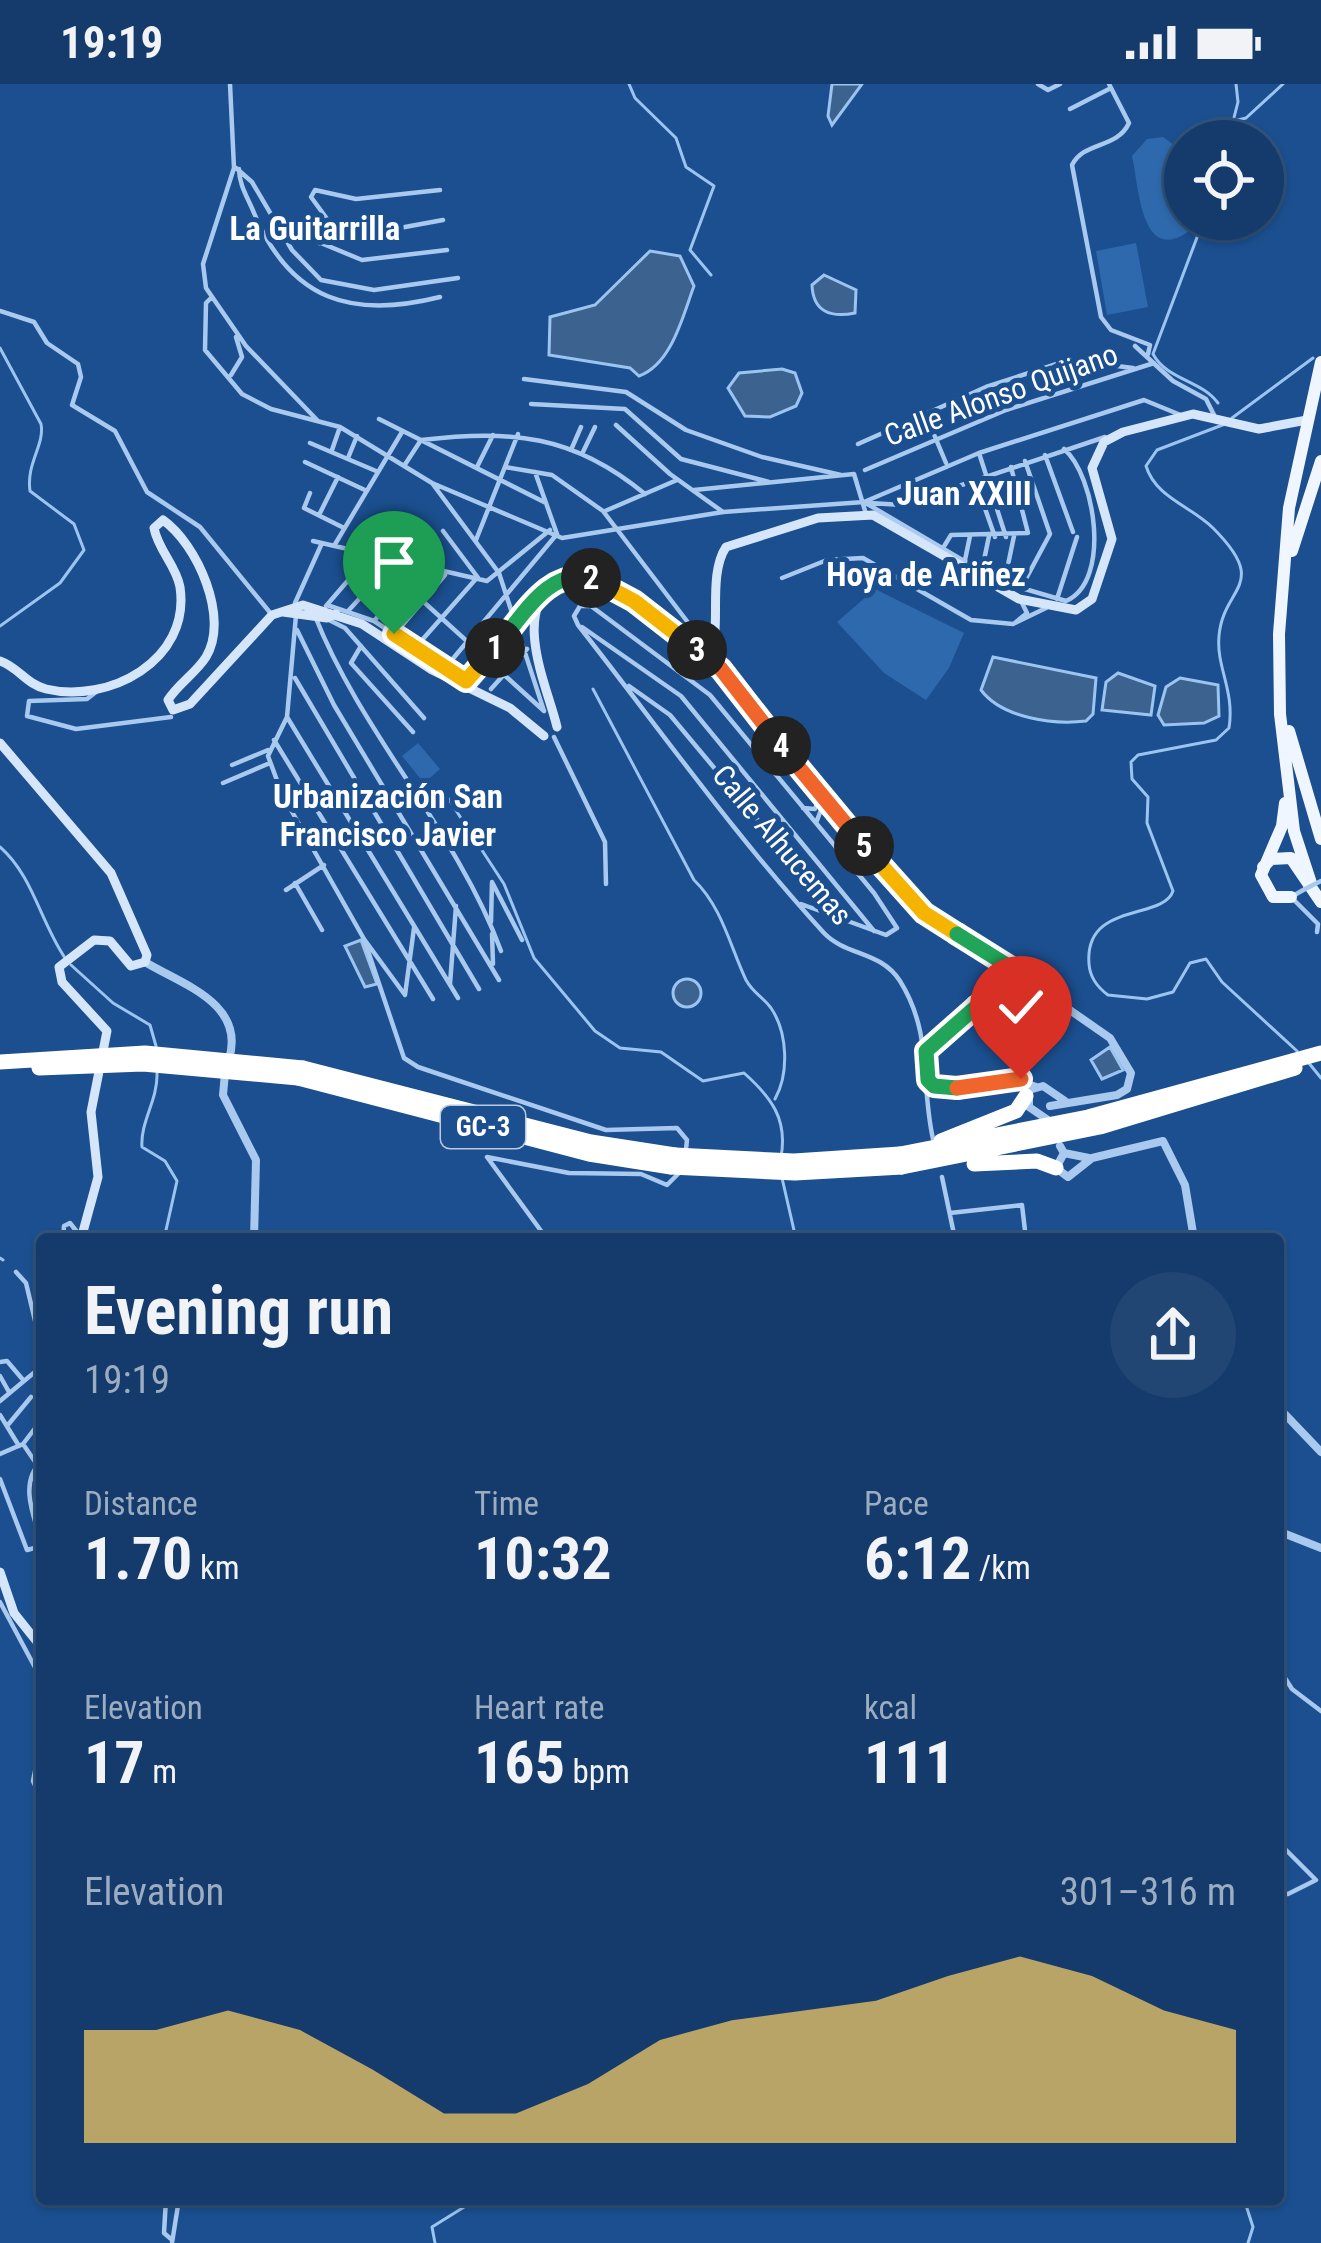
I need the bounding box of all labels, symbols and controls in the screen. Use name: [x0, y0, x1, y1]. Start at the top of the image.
text: 19:19: [60, 16, 163, 69]
map controls: [1164, 120, 1284, 240]
button: locate: [1164, 120, 1284, 240]
district label: La Guitarrilla: [230, 209, 400, 248]
street label: Calle Alonso Quijano: [879, 336, 1122, 453]
district label: Juan XXIII: [896, 474, 1032, 513]
pin: [343, 511, 445, 634]
icon: arrive: [361, 529, 427, 595]
pin: 2: [561, 548, 621, 608]
district label: Hoya de Ariñez: [826, 555, 1026, 594]
text: 2: [583, 558, 599, 597]
pin: 1: [465, 618, 525, 678]
pin: 3: [667, 620, 727, 680]
text: 1: [487, 628, 503, 667]
text: 3: [689, 630, 705, 669]
pin: 4: [751, 716, 811, 776]
text: 4: [773, 726, 789, 765]
street label: Calle Alhucemas: [705, 758, 859, 932]
district label: Urbanización San Francisco Javier: [273, 777, 503, 854]
pin: 5: [834, 816, 894, 876]
text: 5: [856, 826, 872, 865]
pin: [970, 956, 1072, 1079]
icon: check: [988, 974, 1054, 1040]
road number: GC-3: [441, 1106, 525, 1148]
button: share: [1110, 1272, 1236, 1398]
text: Evening run: [84, 1273, 393, 1350]
text: 19:19: [84, 1357, 170, 1403]
text: Distance: [84, 1484, 198, 1523]
text: Time: [474, 1484, 539, 1523]
text: Pace: [864, 1484, 929, 1523]
text: 1.70: [84, 1523, 192, 1594]
text: 10:32: [474, 1523, 612, 1594]
text: 6:12: [864, 1523, 971, 1594]
text: km: [192, 1548, 240, 1587]
text: /km: [971, 1548, 1031, 1587]
text: Elevation: [84, 1688, 203, 1727]
text: Heart rate: [474, 1688, 604, 1727]
text: kcal: [864, 1688, 917, 1727]
text: 17: [84, 1727, 145, 1798]
text: 165: [474, 1727, 565, 1798]
text: 111: [864, 1727, 955, 1798]
text: m: [145, 1752, 177, 1791]
text: bpm: [565, 1752, 630, 1791]
text: Elevation: [84, 1869, 224, 1915]
text: 301–316 m: [1060, 1869, 1236, 1915]

